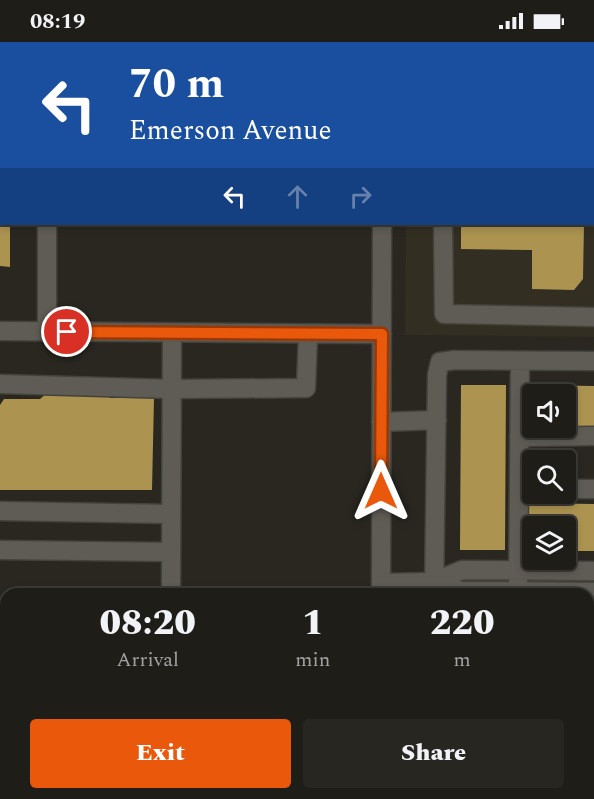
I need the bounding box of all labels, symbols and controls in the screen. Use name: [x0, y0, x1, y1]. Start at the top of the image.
text: 08:19: [30, 5, 85, 38]
text: 70 m: [129, 53, 224, 116]
icon: left: [30, 66, 108, 144]
text: Emerson Avenue: [129, 110, 331, 152]
icon: left: [218, 180, 251, 213]
icon: ahead: [281, 180, 314, 213]
icon: right: [344, 180, 377, 213]
pin: [41, 306, 92, 357]
icon: arrive: [50, 315, 83, 348]
map controls: [522, 384, 576, 570]
button: sound: [522, 384, 576, 438]
button: search: [522, 450, 576, 504]
position arrow: [349, 459, 413, 523]
button: layers: [522, 516, 576, 570]
text: 08:20: [99, 596, 196, 651]
text: 1: [302, 596, 324, 651]
text: 220: [430, 596, 495, 651]
text: Arrival: [117, 645, 179, 675]
text: min: [295, 645, 330, 675]
text: m: [454, 645, 471, 675]
button: Exit: [30, 719, 291, 788]
button: Share: [303, 719, 564, 788]

